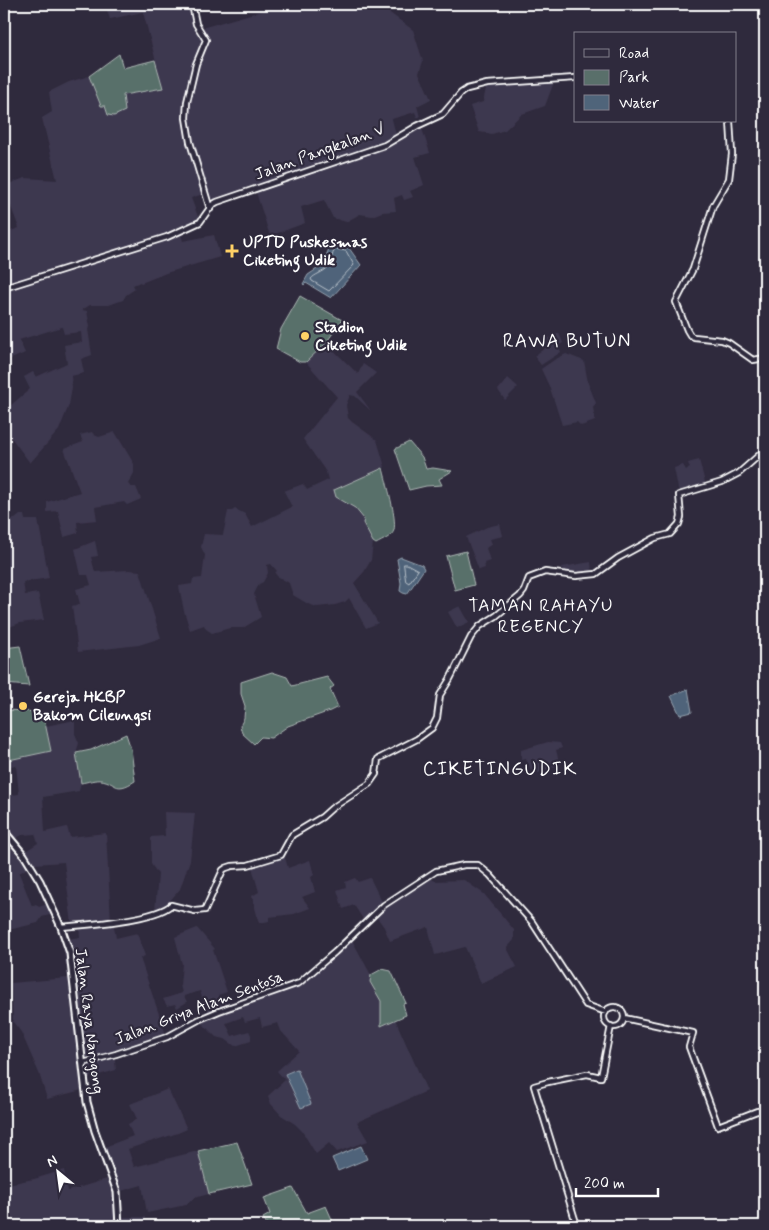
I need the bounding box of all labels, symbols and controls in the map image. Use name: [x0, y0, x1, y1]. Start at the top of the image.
legend: [574, 32, 736, 122]
text: Road: [619, 44, 649, 64]
text: Park: [619, 68, 649, 88]
text: Water: [619, 94, 659, 114]
street label: Jalan Pangkalan V: [252, 119, 388, 186]
place label: UPTD Puskesmas Ciketing Udik: [243, 232, 368, 273]
marker: UPTD Puskesmas Ciketing Udik: [225, 244, 239, 258]
place label: Stadion Ciketing Udik: [315, 317, 407, 358]
district label: RAWA BUTUN: [503, 329, 631, 354]
marker: Stadion Ciketing Udik: [299, 330, 311, 342]
district label: TAMAN RAHAYU REGENCY: [468, 594, 614, 639]
place label: Gereja HKBP Bakom Cileungsi: [33, 687, 152, 727]
marker: Gereja HKBP Bakom Cileungsi: [17, 700, 29, 712]
district label: CIKETINGUDIK: [423, 757, 577, 782]
street label: Jalan Raya Narogong: [69, 947, 108, 1095]
street label: Jalan Griya Alam Sentosa: [112, 966, 286, 1050]
north arrow: [32, 1148, 82, 1198]
text: N: [44, 1151, 61, 1172]
scale bar: [576, 1165, 659, 1197]
text: 200 m: [584, 1174, 625, 1194]

